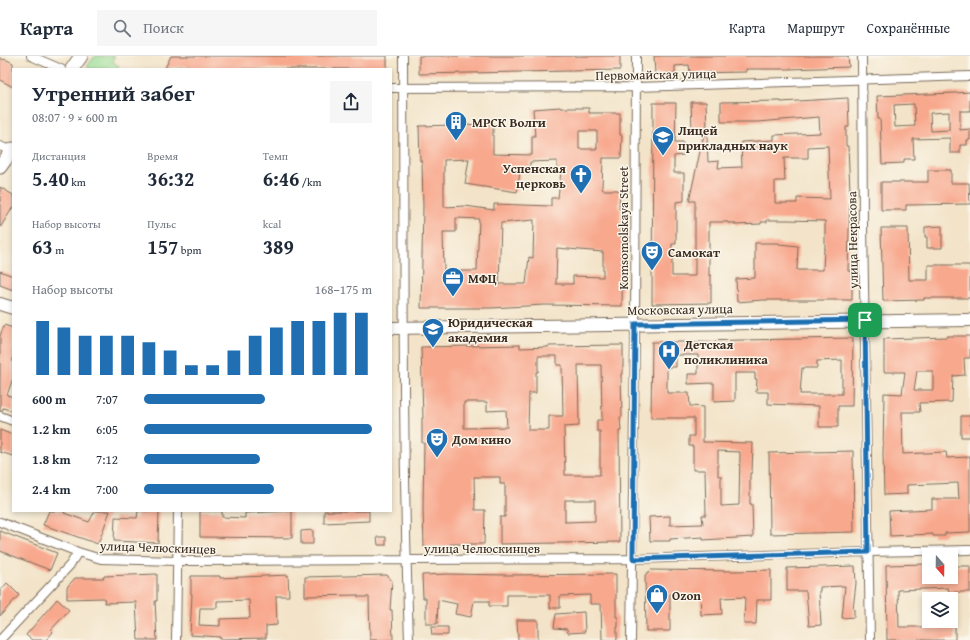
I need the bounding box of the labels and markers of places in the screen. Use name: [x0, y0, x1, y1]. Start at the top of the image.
building icon: МРСК Волги: [443, 109, 469, 142]
place label: МРСК Волги: [472, 113, 546, 132]
place label: Лицей прикладных наук: [678, 121, 788, 155]
school or university icon: Лицей прикладных наук: [650, 124, 676, 157]
place label: Успенская церковь: [503, 159, 566, 193]
church icon: Успенская церковь: [568, 162, 594, 195]
theatre icon: Самокат: [639, 239, 665, 272]
place label: Самокат: [668, 243, 720, 262]
office icon: МФЦ: [440, 265, 466, 298]
place label: МФЦ: [468, 269, 497, 288]
pin: [848, 303, 882, 337]
place label: Юридическая академия: [448, 313, 533, 347]
school or university icon: Юридическая академия: [420, 316, 446, 349]
place label: Детская поликлиника: [683, 335, 768, 369]
hospital icon: Детская поликлиника: [656, 338, 682, 371]
theatre icon: Дом кино: [424, 426, 450, 459]
place label: Дом кино: [451, 430, 511, 449]
shop icon: Ozon: [644, 582, 670, 615]
place label: Ozon: [672, 586, 701, 605]

